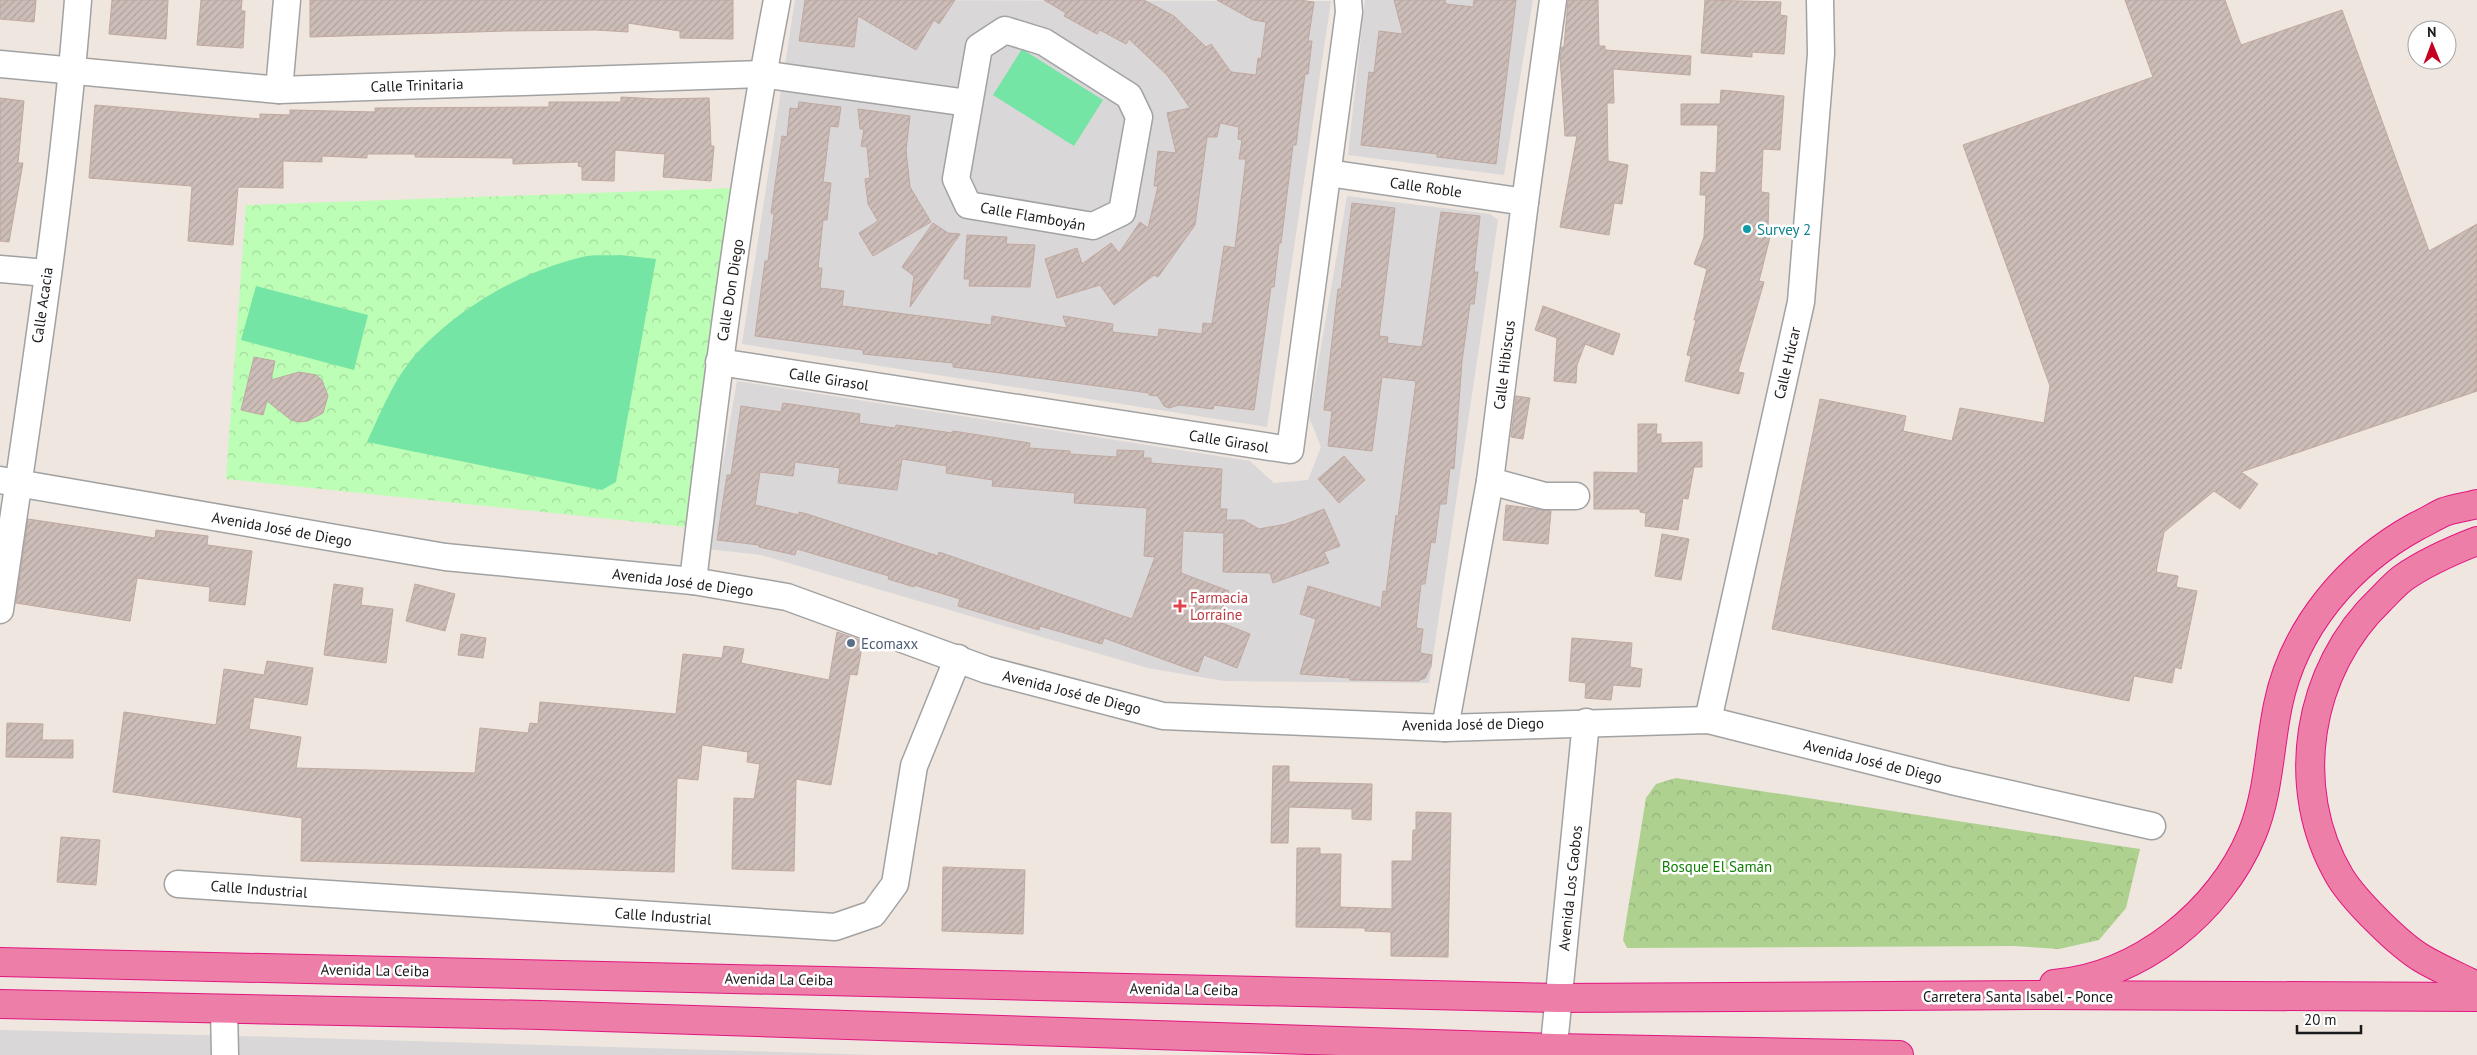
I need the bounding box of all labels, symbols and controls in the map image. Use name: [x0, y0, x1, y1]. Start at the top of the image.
north arrow: [2407, 20, 2457, 70]
text: N: [2427, 23, 2437, 41]
street label: Calle Trinitaria: [370, 74, 464, 96]
street label: Calle Roble: [1389, 173, 1463, 201]
street label: Calle Flamboyán: [979, 197, 1087, 235]
place label: Survey 2: [1757, 220, 1811, 239]
marker: Survey 2: [1741, 223, 1753, 235]
street label: Calle Don Diego: [713, 237, 747, 343]
street label: Calle Acacia: [27, 266, 57, 344]
street label: Calle Hibiscus: [1489, 319, 1519, 411]
street label: Calle Húcar: [1769, 325, 1805, 401]
street label: Calle Girasol: [788, 363, 871, 395]
street label: Calle Girasol: [1188, 425, 1271, 457]
street label: Avenida José de Diego: [210, 507, 354, 551]
street label: Avenida José de Diego: [611, 564, 755, 600]
place label: Farmacia Lorraine: [1190, 588, 1248, 624]
marker: Farmacia Lorraine: [1174, 600, 1186, 612]
place label: Ecomaxx: [861, 634, 919, 653]
marker: Ecomaxx: [845, 637, 857, 649]
street label: Avenida José de Diego: [1001, 666, 1143, 718]
street label: Avenida José de Diego: [1402, 713, 1544, 735]
street label: Avenida José de Diego: [1802, 735, 1944, 787]
street label: Avenida Los Caobos: [1554, 824, 1586, 952]
park label: Bosque El Samán: [1662, 857, 1772, 876]
street label: Calle Industrial: [210, 876, 309, 902]
street label: Calle Industrial: [614, 903, 713, 929]
street label: Avenida La Ceiba: [320, 960, 430, 980]
street label: Avenida La Ceiba: [724, 969, 834, 989]
street label: Avenida La Ceiba: [1129, 979, 1239, 999]
street label: Carretera Santa Isabel - Ponce: [1923, 987, 2113, 1006]
scale bar: [2297, 1002, 2361, 1034]
text: 20 m: [2304, 1010, 2337, 1029]

